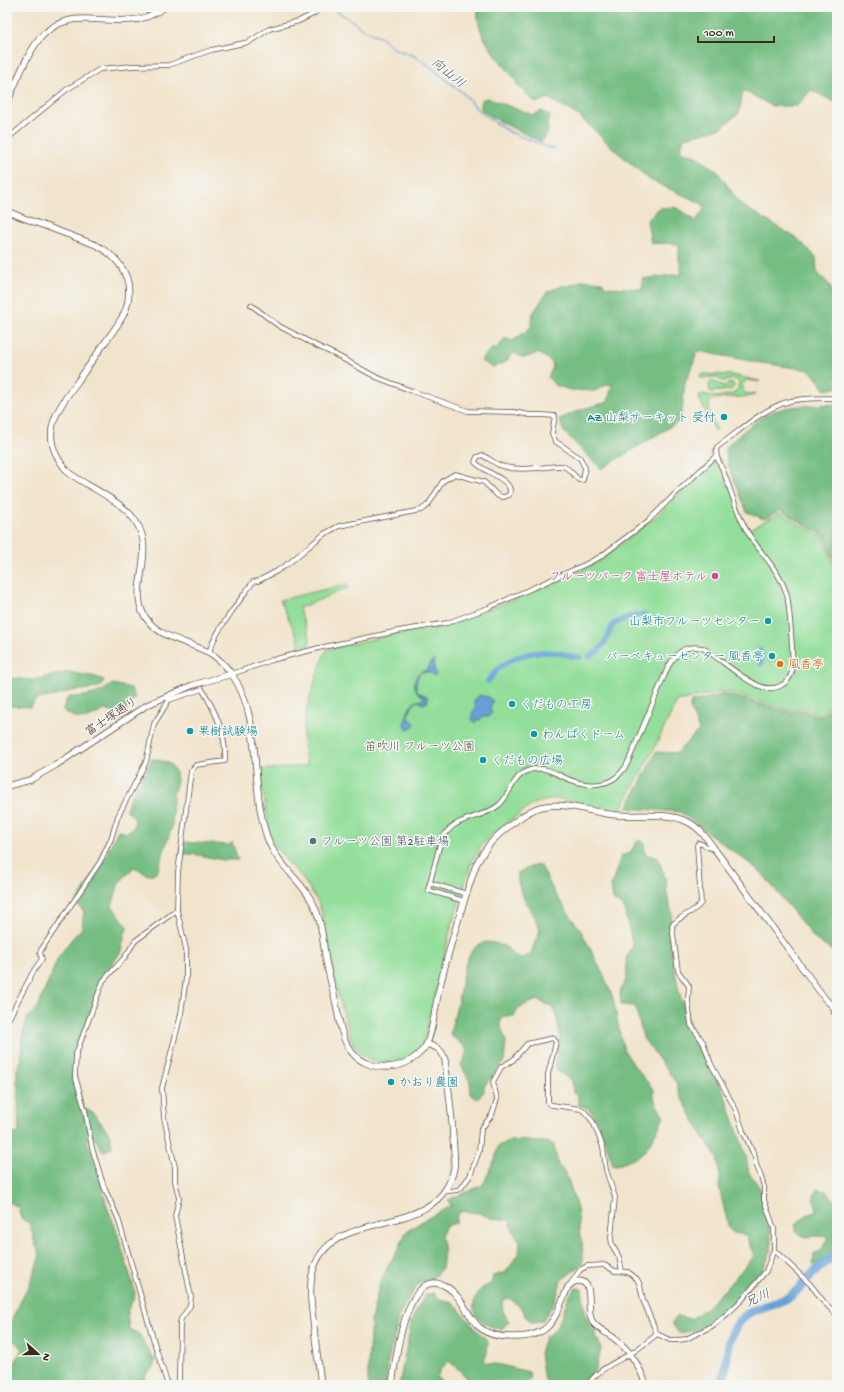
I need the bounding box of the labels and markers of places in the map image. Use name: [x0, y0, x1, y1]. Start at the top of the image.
place label: AZ 山梨サーキット 受付: [587, 411, 716, 426]
marker: AZ 山梨サーキット 受付: [719, 412, 729, 422]
place label: フルーツパーク 富士屋ホテル: [549, 570, 707, 585]
marker: フルーツパーク 富士屋ホテル: [710, 571, 720, 581]
place label: 山梨市フルーツセンター: [629, 615, 760, 630]
marker: 山梨市フルーツセンター: [763, 616, 773, 626]
place label: バーベキューセンター 風香亭: [606, 650, 764, 665]
marker: バーベキューセンター 風香亭: [767, 651, 777, 661]
place label: 風香亭: [788, 658, 824, 673]
marker: 風香亭: [775, 659, 785, 669]
place label: くだもの工房: [520, 698, 592, 713]
marker: くだもの工房: [507, 699, 517, 709]
place label: 果樹試験場: [198, 725, 258, 740]
marker: 果樹試験場: [185, 726, 195, 736]
place label: わんぱくドーム: [542, 728, 626, 743]
marker: わんぱくドーム: [529, 729, 539, 739]
place label: くだもの広場: [491, 754, 563, 769]
marker: くだもの広場: [478, 755, 488, 765]
place label: フルーツ公園 第2駐車場: [321, 835, 450, 850]
marker: フルーツ公園 第2駐車場: [308, 836, 318, 846]
place label: かおり農園: [399, 1076, 459, 1091]
marker: かおり農園: [386, 1077, 396, 1087]

